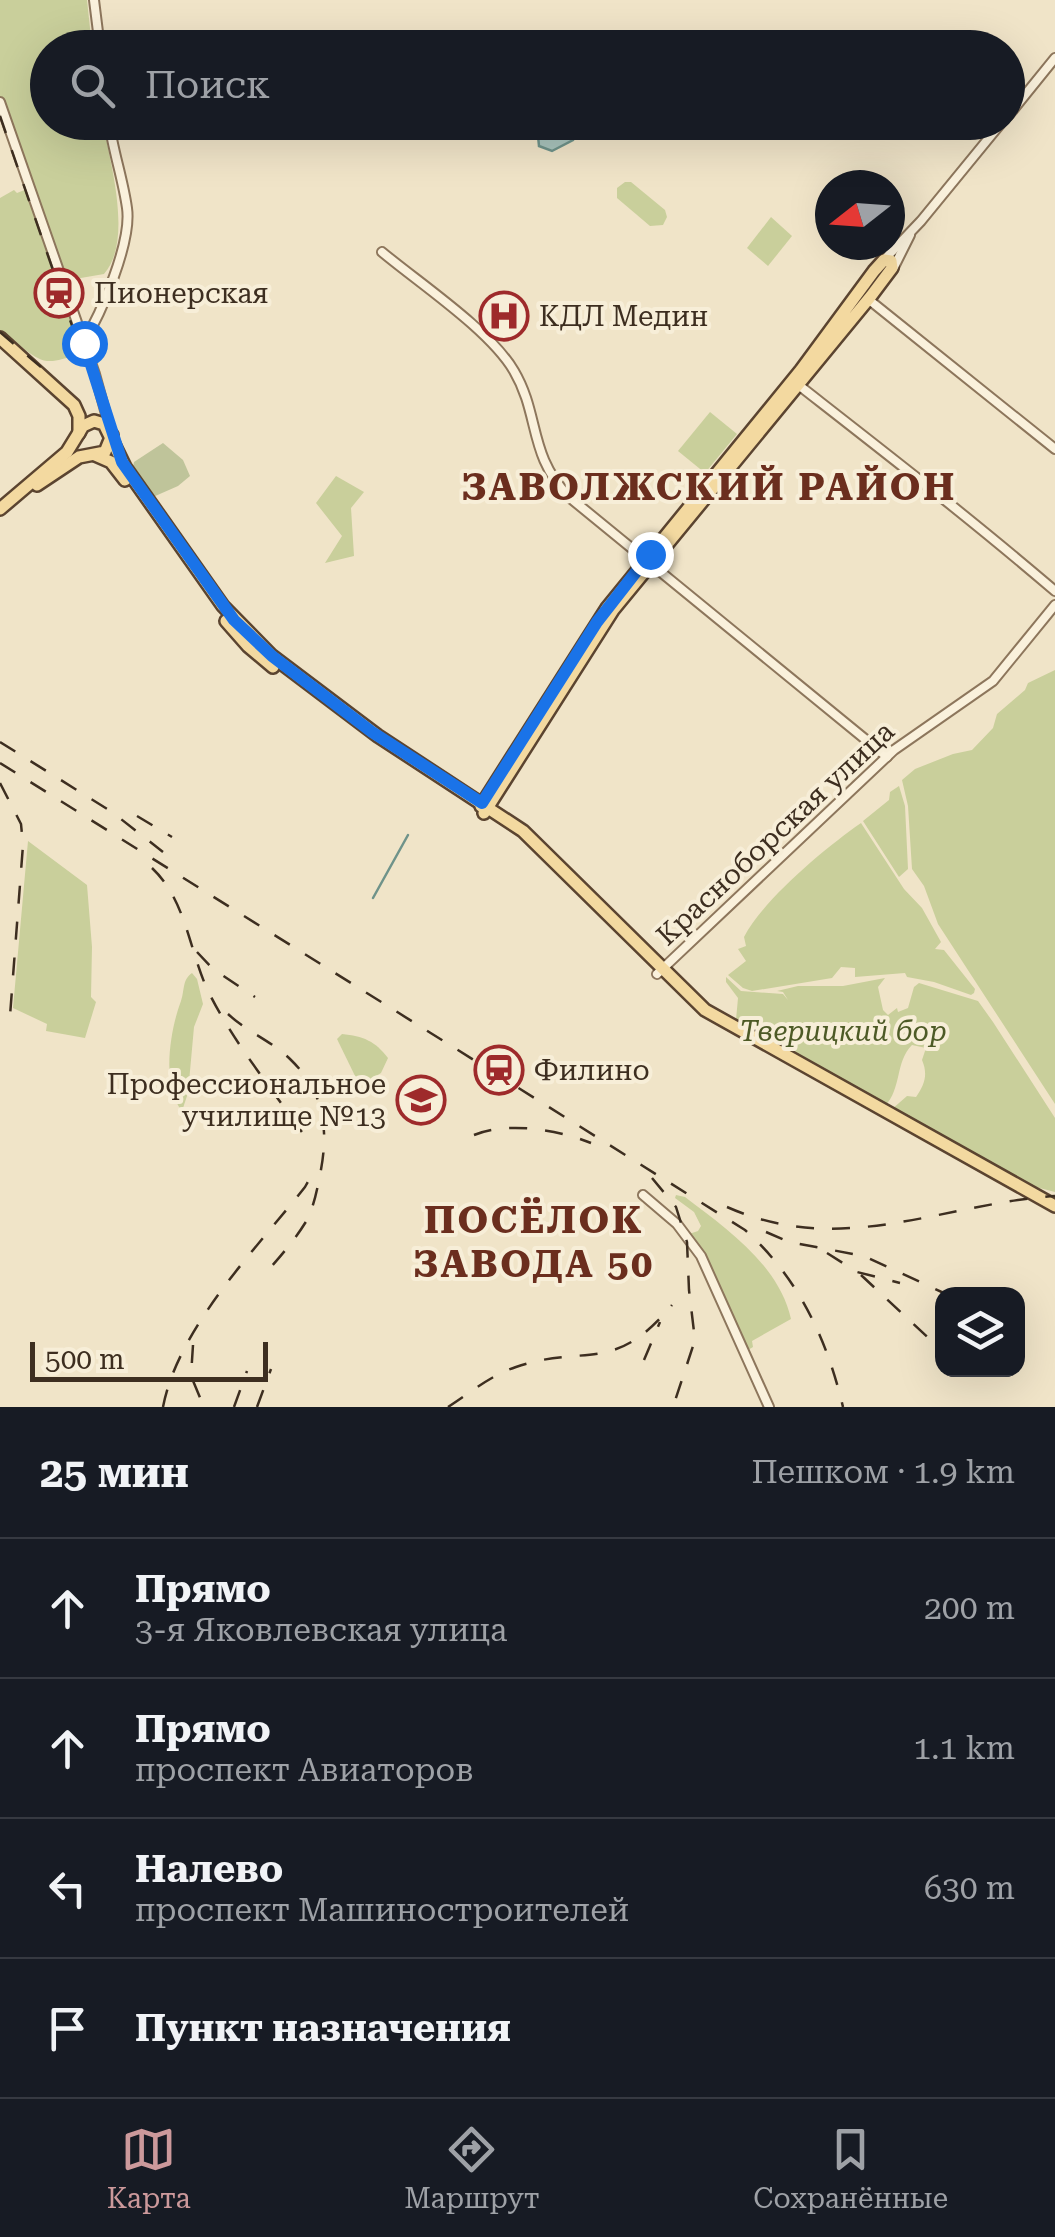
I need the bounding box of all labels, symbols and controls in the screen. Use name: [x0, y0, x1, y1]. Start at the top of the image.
search box: [30, 30, 1025, 140]
icon: search: [65, 58, 120, 113]
text: Поиск: [145, 63, 270, 107]
north arrow: [815, 170, 905, 260]
station icon: Пионерская: [33, 267, 85, 319]
place label: Пионерская: [94, 277, 268, 310]
hospital icon: КДЛ Медин: [478, 290, 530, 342]
place label: КДЛ Медин: [539, 300, 708, 333]
route start: [62, 321, 108, 367]
district label: ЗАВОЛЖСКИЙ РАЙОН: [461, 465, 957, 509]
route end: [628, 532, 674, 578]
street label: Красноборская улица: [650, 715, 901, 952]
park label: Тверицкий бор: [739, 1015, 947, 1048]
station icon: Филино: [473, 1044, 525, 1096]
place label: Филино: [534, 1054, 650, 1087]
place label: Профессиональное училище №13: [107, 1068, 386, 1133]
school or university icon: Профессиональное училище №13: [395, 1074, 447, 1126]
district label: ПОСЁЛОК ЗАВОДА 50: [413, 1197, 655, 1286]
map controls: [935, 1287, 1025, 1377]
button: layers: [935, 1287, 1025, 1377]
scale bar: [30, 1337, 268, 1382]
text: 500 m: [45, 1343, 125, 1376]
text: 25 мин: [40, 1448, 189, 1497]
text: Пешком · 1.9 km: [751, 1453, 1015, 1491]
text: Прямо: [135, 1567, 271, 1611]
icon: ahead: [40, 1581, 95, 1636]
text: 200 m: [924, 1589, 1015, 1627]
text: 3-я Яковлевская улица: [135, 1611, 507, 1649]
text: Прямо: [135, 1707, 271, 1751]
icon: ahead: [40, 1721, 95, 1776]
text: 1.1 km: [913, 1729, 1015, 1767]
text: проспект Авиаторов: [135, 1751, 474, 1789]
text: Налево: [135, 1847, 283, 1891]
icon: left: [40, 1861, 95, 1916]
text: 630 m: [924, 1869, 1015, 1907]
text: проспект Машиностроителей: [135, 1891, 629, 1929]
icon: arrive: [40, 2001, 95, 2056]
text: Пункт назначения: [135, 2006, 511, 2050]
tab: Карта: [107, 2122, 191, 2215]
tab: Маршрут: [404, 2122, 540, 2215]
tab: Сохранённые: [753, 2122, 948, 2215]

